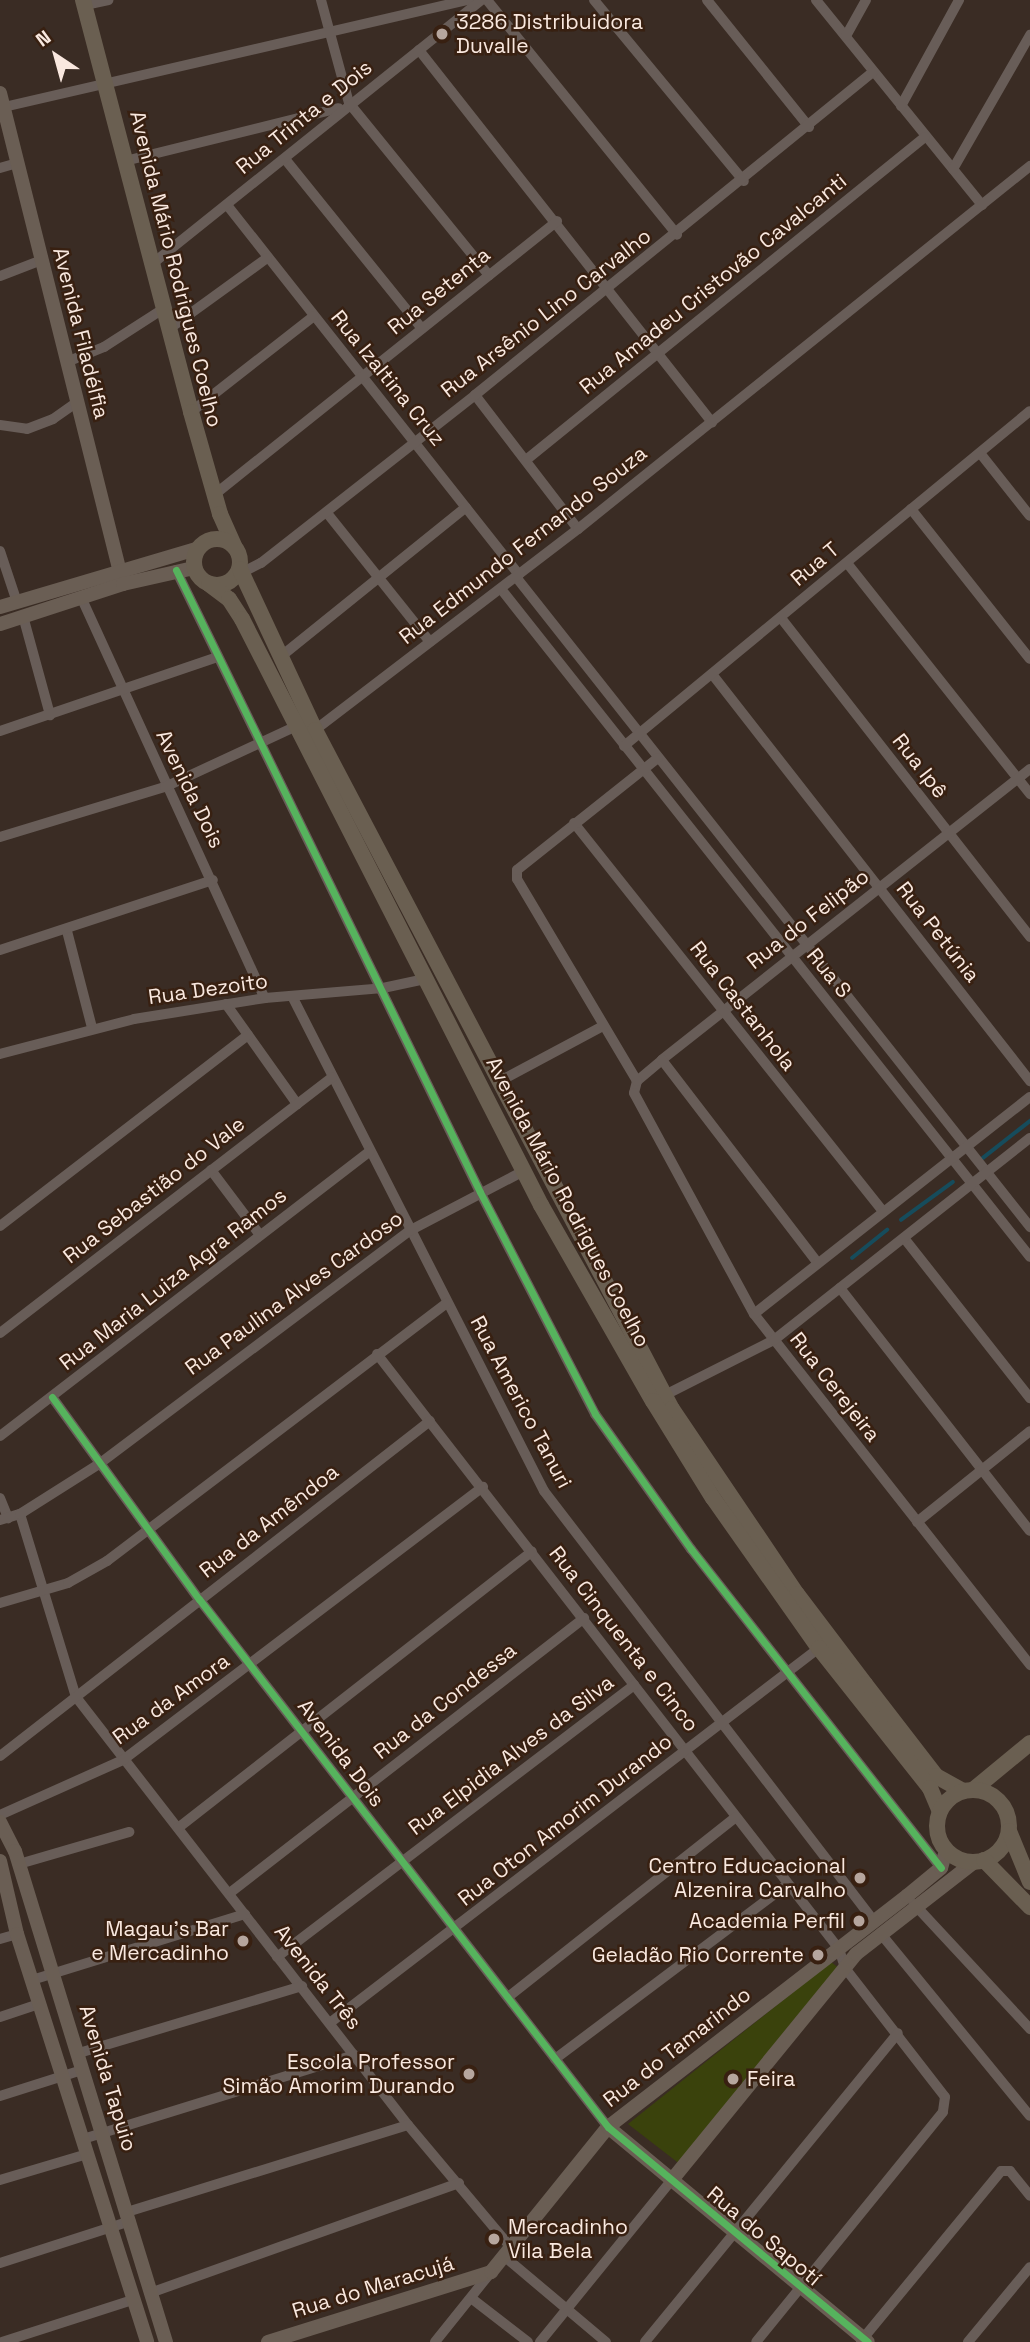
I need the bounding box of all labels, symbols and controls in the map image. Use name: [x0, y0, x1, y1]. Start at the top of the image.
place label: 3286 Distribuidora Duvalle: [456, 9, 643, 59]
north arrow: [21, 21, 91, 91]
text: N: [31, 25, 56, 52]
marker: 3286 Distribuidora Duvalle: [434, 26, 450, 42]
street label: Rua Trinta e Dois: [231, 54, 377, 180]
street label: Avenida Mário Rodrigues Coelho: [124, 108, 228, 430]
street label: Rua Amadeu Cristovão Cavalcanti: [574, 168, 852, 400]
street label: Rua Arsênio Lino Carvalho: [436, 223, 656, 403]
street label: Rua Setenta: [383, 242, 495, 340]
street label: Avenida Filadélfia: [48, 245, 114, 421]
street label: Rua Izaltina Cruz: [326, 305, 450, 451]
street label: Rua Edmundo Fernando Souza: [394, 440, 652, 650]
street label: Rua T: [785, 536, 845, 592]
street label: Avenida Dois: [151, 726, 229, 852]
street label: Rua Ipê: [887, 729, 953, 803]
street label: Rua do Felipão: [742, 864, 874, 974]
street label: Rua Petúnia: [891, 877, 985, 987]
street label: Rua Castanhola: [685, 936, 801, 1076]
street label: Rua S: [801, 943, 857, 1003]
street label: Rua Dezoito: [147, 968, 269, 1010]
street label: Avenida Mário Rodrigues Coelho: [481, 1053, 655, 1351]
street label: Rua Sebastião do Vale: [58, 1111, 250, 1269]
street label: Rua Maria Luiza Agra Ramos: [54, 1182, 292, 1376]
street label: Rua Paulina Alves Cardoso: [180, 1205, 408, 1381]
street label: Rua Americo Tanuri: [465, 1311, 577, 1493]
street label: Rua Cerejeira: [784, 1327, 886, 1447]
street label: Rua da Amêndoa: [194, 1459, 344, 1583]
street label: Rua Cinquenta e Cinco: [544, 1541, 704, 1737]
street label: Rua da Condessa: [369, 1638, 521, 1764]
street label: Rua da Amora: [108, 1648, 234, 1750]
street label: Rua Elpidia Alves da Silva: [403, 1669, 619, 1841]
street label: Avenida Dois: [292, 1694, 390, 1812]
street label: Rua Oton Amorim Durando: [453, 1729, 677, 1911]
place label: Centro Educacional Alzenira Carvalho: [649, 1853, 846, 1903]
marker: Centro Educacional Alzenira Carvalho: [852, 1870, 868, 1886]
place label: Academia Perfil: [689, 1908, 845, 1934]
marker: Academia Perfil: [851, 1913, 867, 1929]
place label: Magau's Bar e Mercadinho: [91, 1916, 229, 1966]
street label: Avenida Três: [269, 1919, 367, 2035]
marker: Magau's Bar e Mercadinho: [235, 1933, 251, 1949]
place label: Geladão Rio Corrente: [592, 1942, 804, 1968]
marker: Geladão Rio Corrente: [810, 1947, 826, 1963]
street label: Rua do Tamarindo: [598, 1981, 756, 2113]
street label: Avenida Tapuio: [74, 2002, 142, 2154]
place label: Escola Professor Simão Amorim Durando: [222, 2049, 455, 2099]
marker: Escola Professor Simão Amorim Durando: [461, 2066, 477, 2082]
place label: Feira: [747, 2066, 795, 2092]
marker: Feira: [725, 2071, 741, 2087]
street label: Rua do Sapotí: [702, 2181, 826, 2291]
place label: Mercadinho Vila Bela: [508, 2214, 628, 2264]
marker: Mercadinho Vila Bela: [486, 2231, 502, 2247]
street label: Rua do Maracujá: [289, 2250, 457, 2324]

